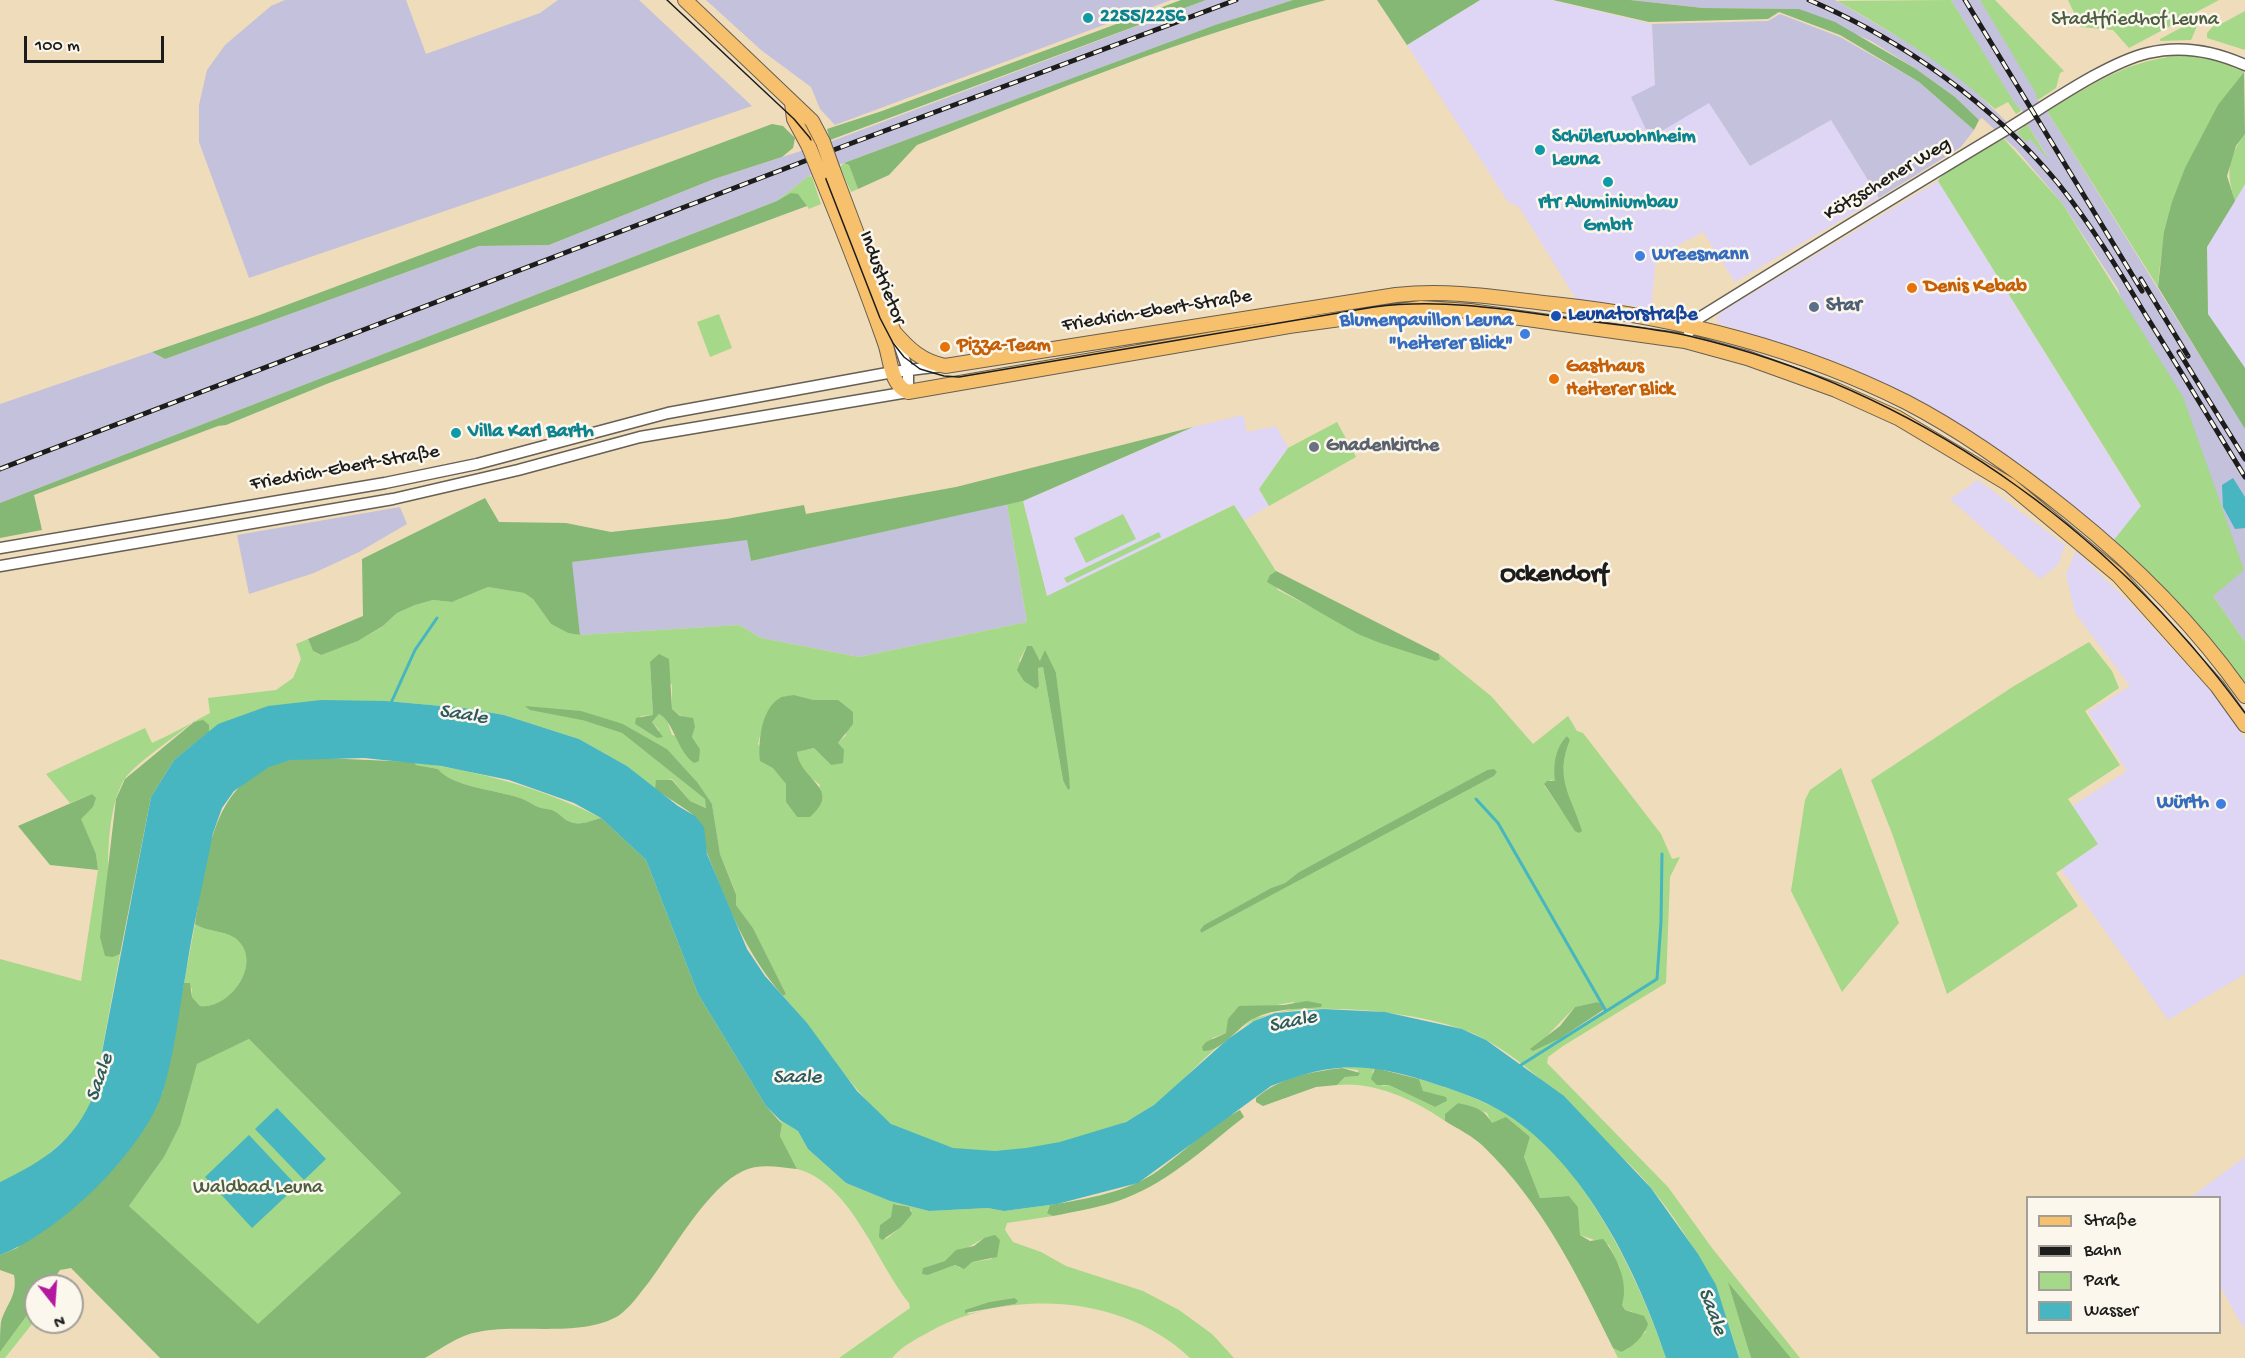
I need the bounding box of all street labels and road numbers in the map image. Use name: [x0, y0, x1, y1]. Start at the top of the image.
street label: Kötzschener Weg: [1820, 133, 1956, 227]
street label: Industrietor: [852, 228, 910, 328]
street label: Friedrich-Ebert-Straße: [1060, 285, 1254, 339]
street label: Friedrich-Ebert-Straße: [248, 441, 442, 497]

